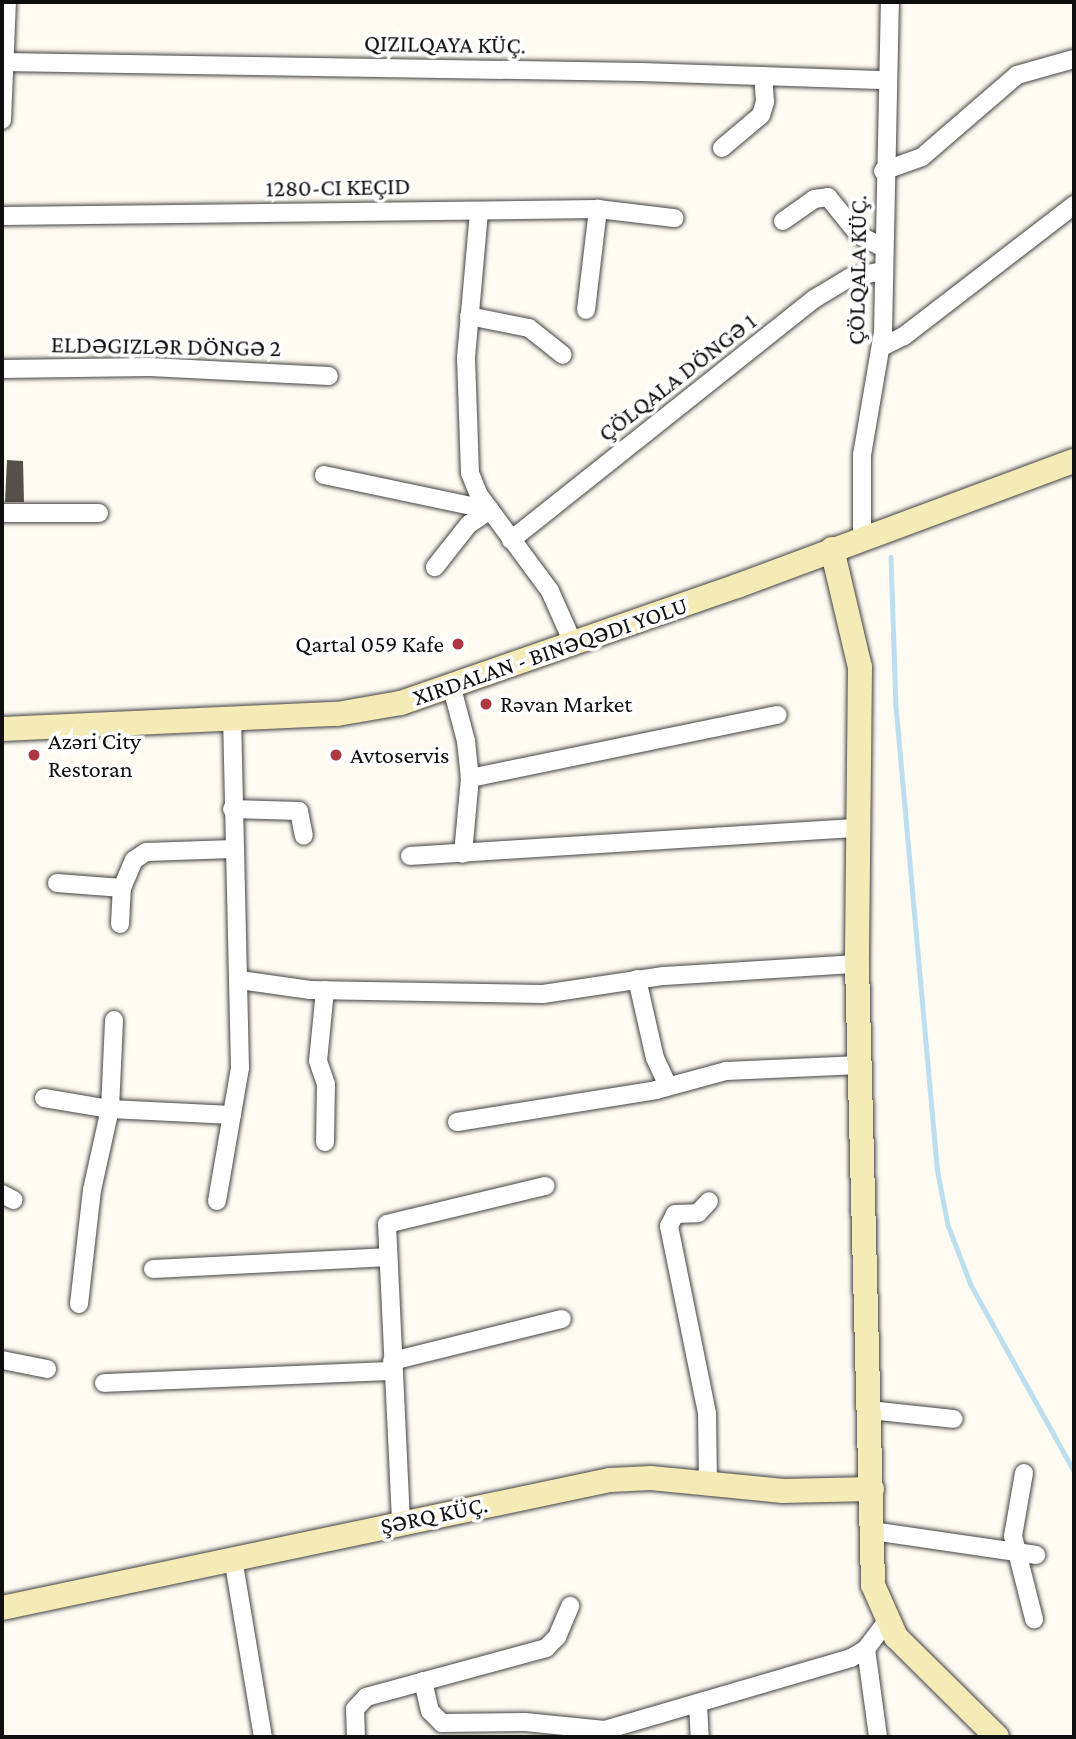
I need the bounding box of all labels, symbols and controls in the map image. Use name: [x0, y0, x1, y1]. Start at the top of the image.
street label: QIZILQAYA KÜÇ.: [364, 28, 526, 60]
street label: 1280-CI KEÇID: [265, 171, 411, 203]
street label: ÇÖLQALA KÜÇ.: [841, 195, 873, 345]
street label: ÇÖLQALA DÖNGƏ 1: [592, 306, 762, 448]
street label: ELDƏGIZLƏR DÖNGƏ 2: [51, 330, 281, 362]
street label: XIRDALAN - BINƏQƏDI YOLU: [409, 590, 691, 712]
place label: Qartal 059 Kafe: [295, 630, 444, 658]
marker: Qartal 059 Kafe: [450, 636, 466, 652]
place label: Rəvan Market: [500, 690, 632, 718]
marker: Rəvan Market: [478, 696, 494, 712]
place label: Azəri City Restoran: [48, 727, 141, 783]
place label: Avtoservis: [350, 741, 449, 769]
marker: Azəri City Restoran: [26, 747, 42, 763]
marker: Avtoservis: [328, 747, 344, 763]
street label: ŞƏRQ KÜÇ.: [378, 1490, 490, 1540]

